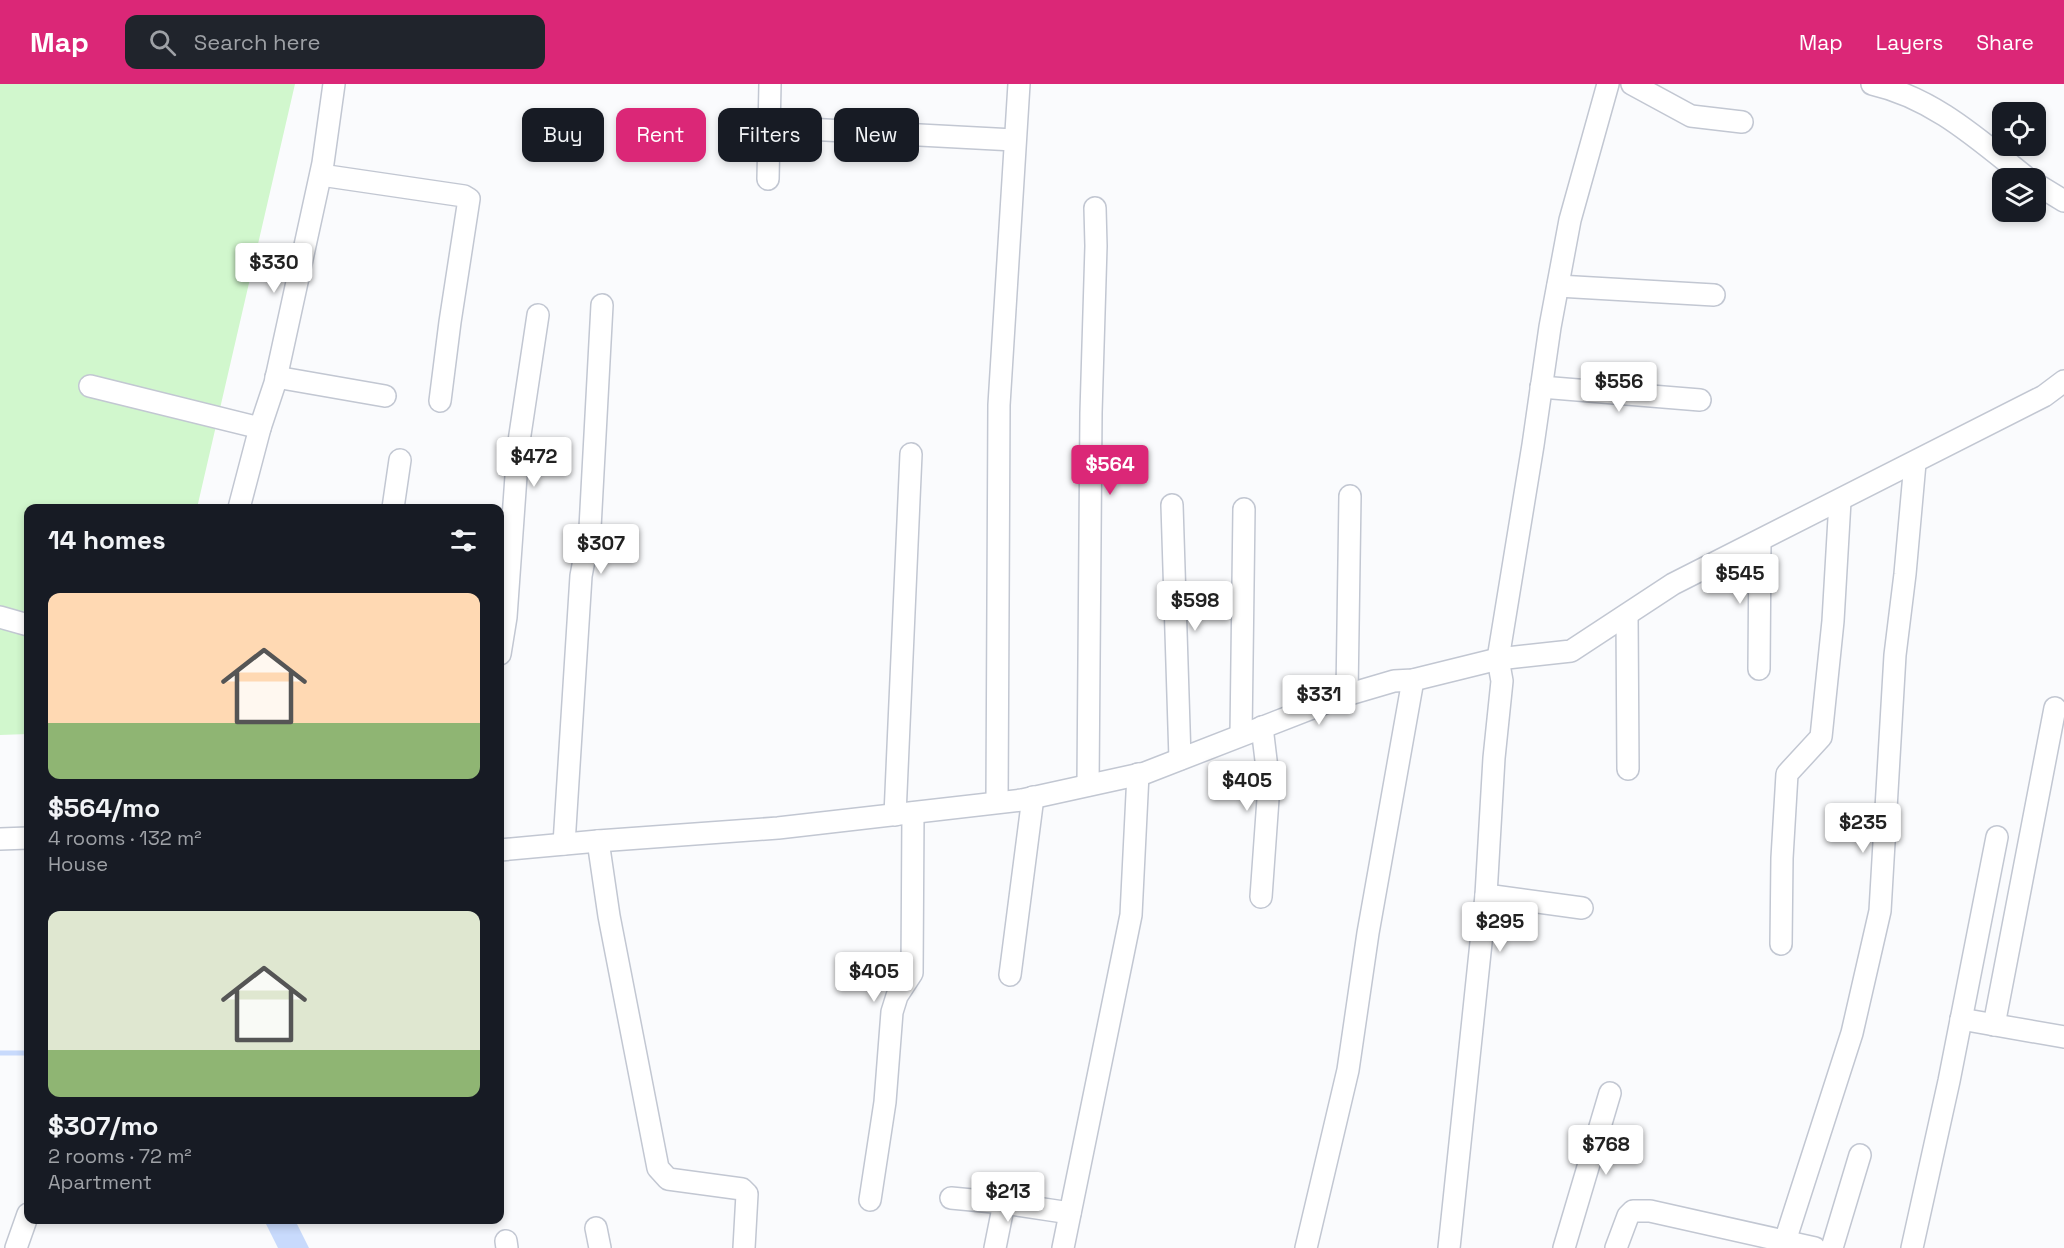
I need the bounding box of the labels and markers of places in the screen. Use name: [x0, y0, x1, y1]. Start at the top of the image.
pin: $330: [238, 243, 310, 294]
pin: $556: [1583, 362, 1655, 413]
pin: $472: [498, 437, 570, 488]
pin: $564: [1074, 445, 1146, 496]
pin: $307: [565, 524, 637, 575]
pin: $545: [1704, 554, 1776, 605]
pin: $598: [1159, 581, 1231, 632]
pin: $331: [1283, 675, 1355, 726]
pin: $405: [1211, 761, 1283, 812]
pin: $235: [1827, 803, 1899, 854]
pin: $295: [1464, 902, 1536, 953]
pin: $405: [838, 952, 910, 1003]
pin: $768: [1570, 1125, 1642, 1176]
pin: $213: [972, 1172, 1044, 1223]

